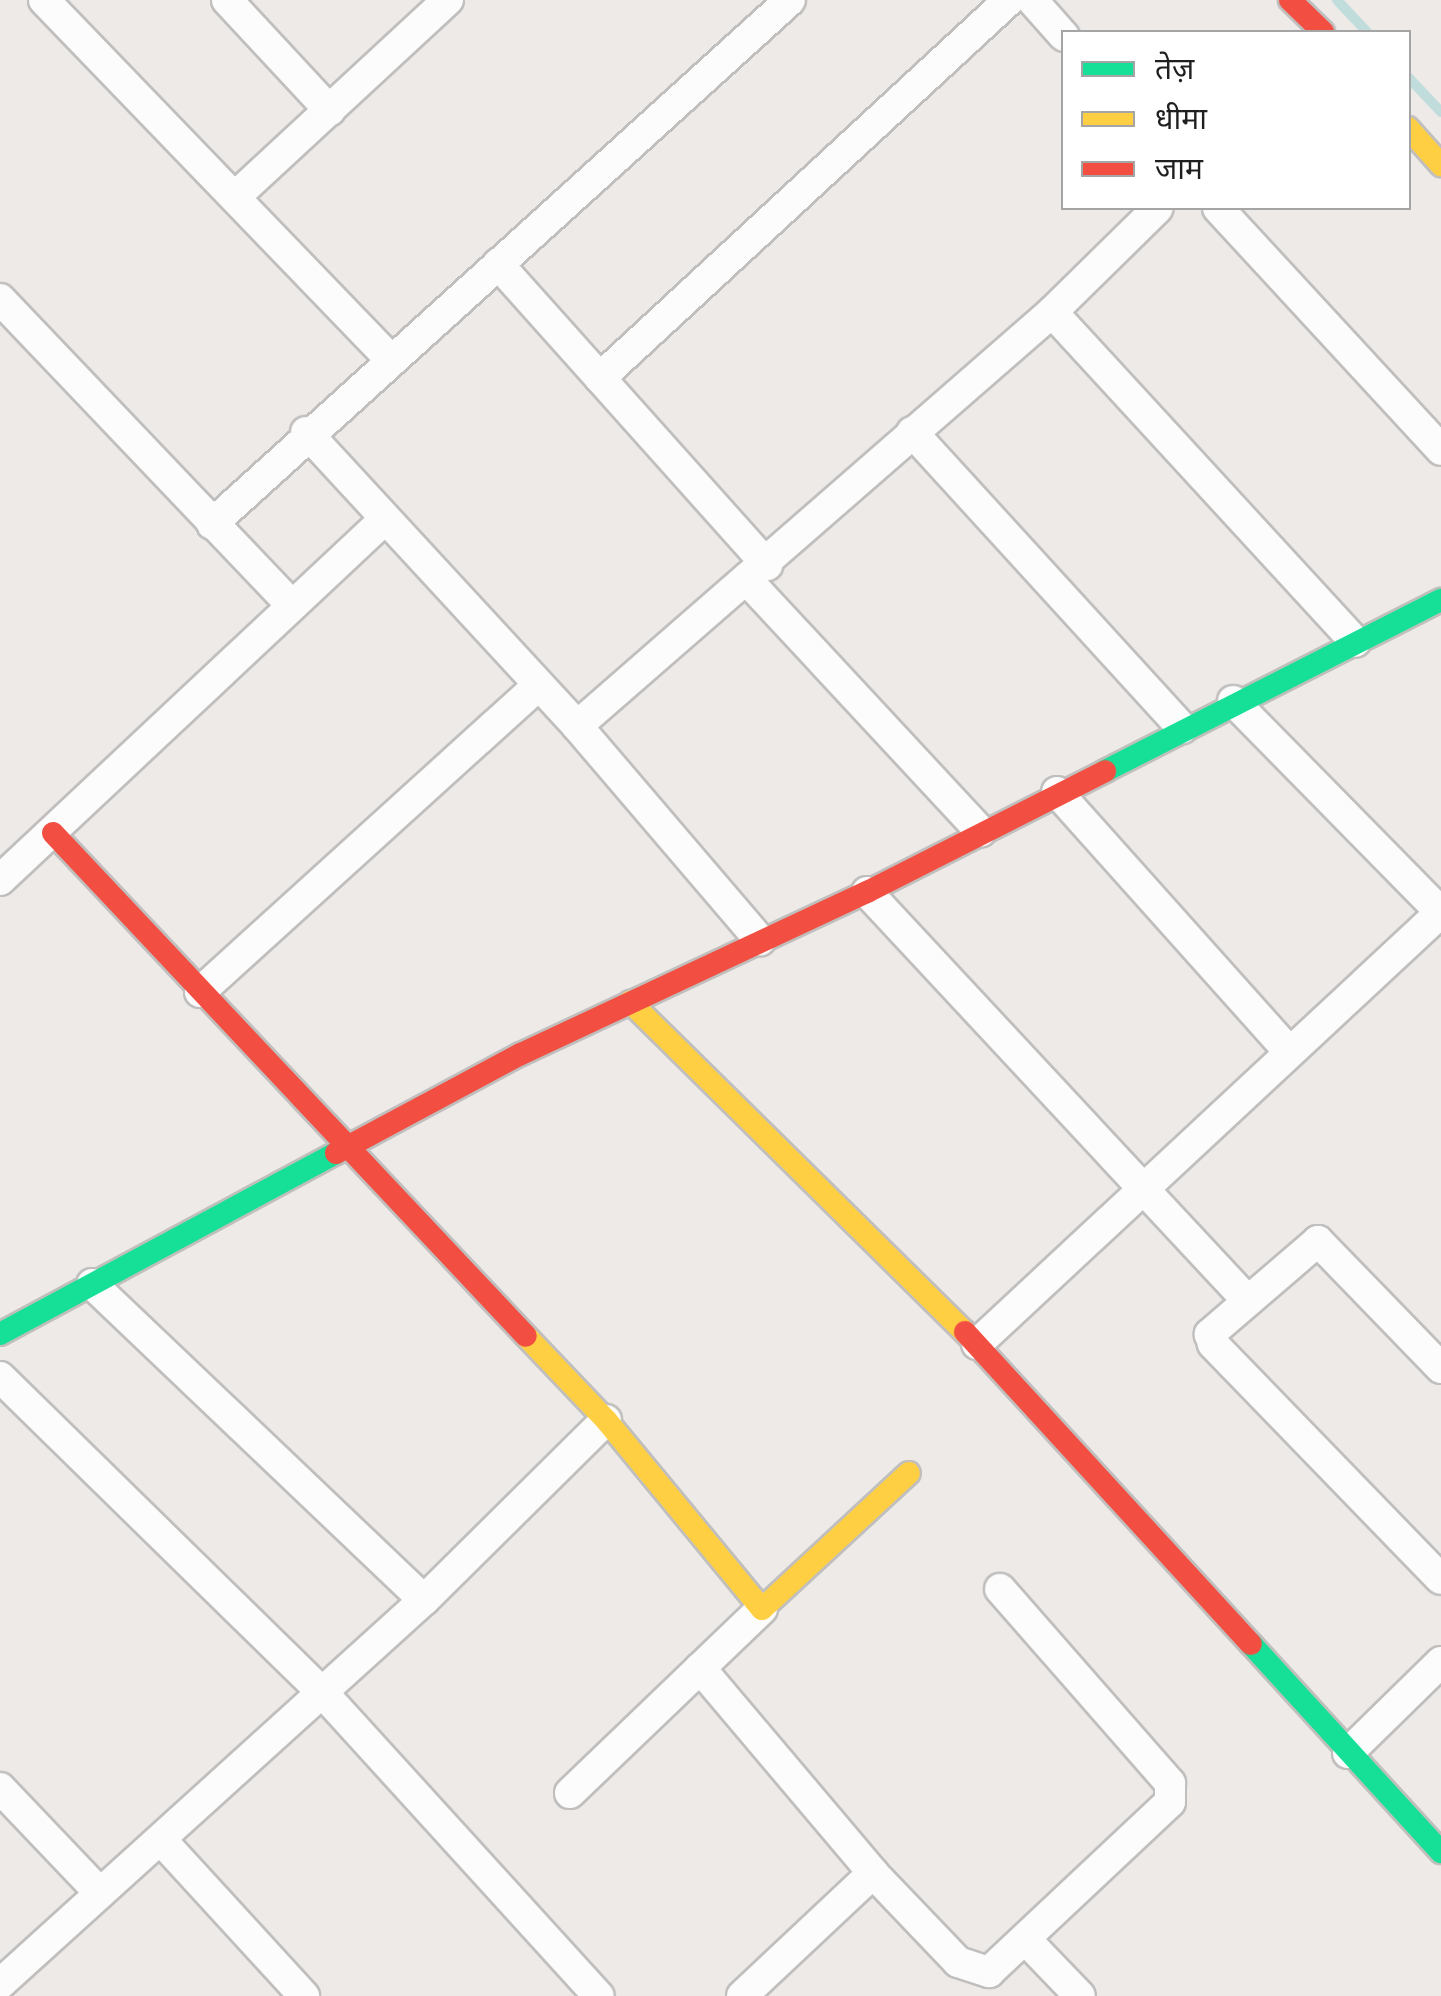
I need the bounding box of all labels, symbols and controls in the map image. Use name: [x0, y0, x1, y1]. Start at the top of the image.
legend: [1061, 30, 1411, 210]
text: तेज़: [1155, 48, 1194, 87]
text: धीमा: [1155, 98, 1207, 137]
text: जाम: [1155, 148, 1203, 187]

